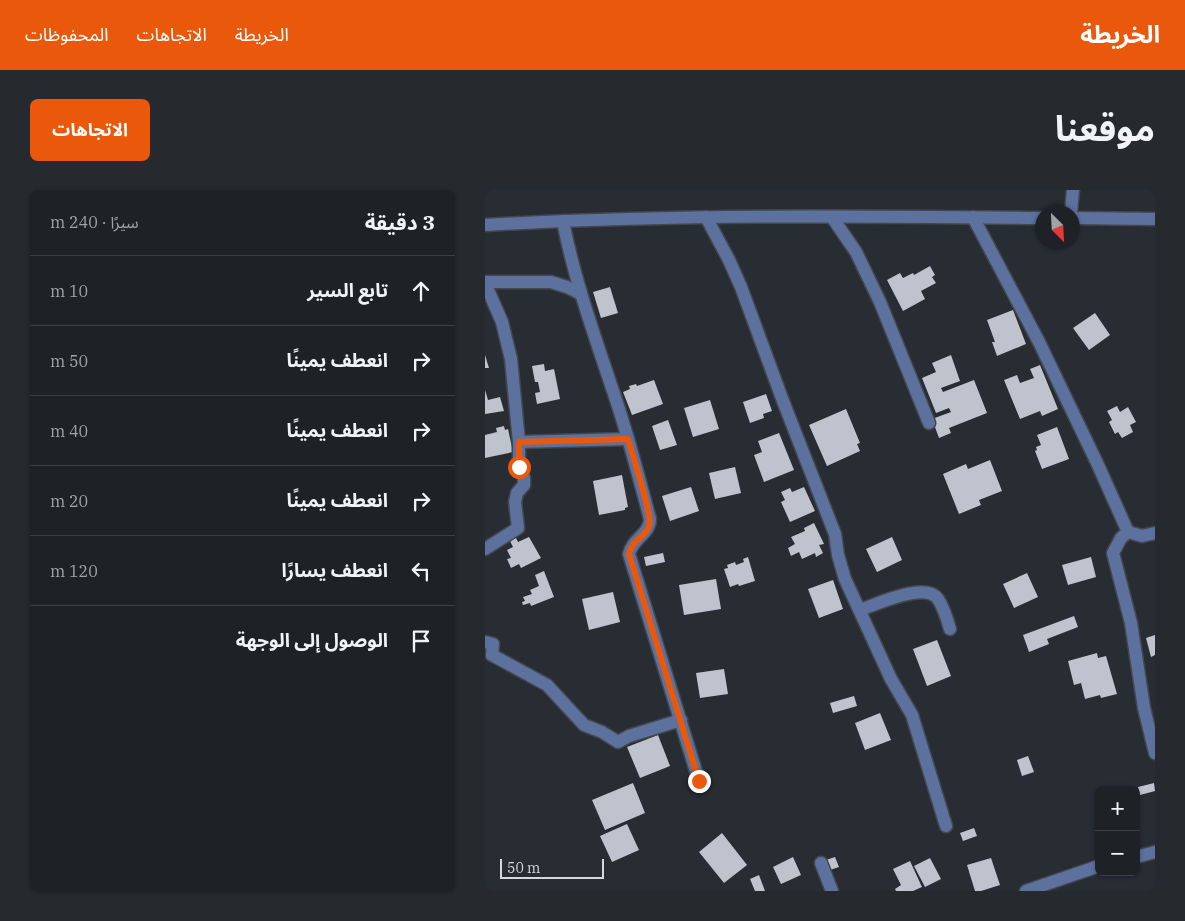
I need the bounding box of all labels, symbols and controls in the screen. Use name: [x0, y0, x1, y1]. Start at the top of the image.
text: الخريطة: [1080, 18, 1160, 50]
text: المحفوظات: [25, 23, 109, 46]
text: الاتجاهات: [137, 23, 207, 46]
text: الخريطة: [235, 23, 289, 46]
button: الاتجاهات: [30, 99, 150, 161]
text: موقعنا: [1055, 105, 1155, 151]
north arrow: [1035, 205, 1080, 250]
text: 3 دقيقة: [365, 208, 435, 236]
text: سيرًا · 240 m: [50, 212, 139, 232]
icon: ahead: [407, 277, 435, 305]
text: تابع السير: [307, 278, 388, 302]
text: 10 m: [50, 281, 88, 301]
icon: right: [407, 347, 435, 375]
text: انعطف يمينًا: [286, 348, 388, 372]
text: 50 m: [50, 351, 88, 371]
icon: right: [407, 417, 435, 445]
text: انعطف يمينًا: [286, 418, 388, 442]
text: 40 m: [50, 421, 88, 441]
route start: [508, 456, 531, 479]
icon: right: [407, 487, 435, 515]
text: انعطف يمينًا: [286, 488, 388, 512]
text: 20 m: [50, 491, 88, 511]
icon: left: [407, 557, 435, 585]
text: انعطف يسارًا: [282, 558, 388, 582]
text: 120 m: [50, 561, 98, 581]
icon: arrive: [407, 627, 435, 655]
text: الوصول إلى الوجهة: [236, 628, 388, 652]
route end: [688, 770, 711, 793]
map controls: [1095, 786, 1140, 876]
button: +: [1095, 786, 1140, 831]
button: −: [1095, 831, 1140, 876]
scale bar: [500, 856, 604, 879]
text: 50 m: [507, 859, 540, 877]

